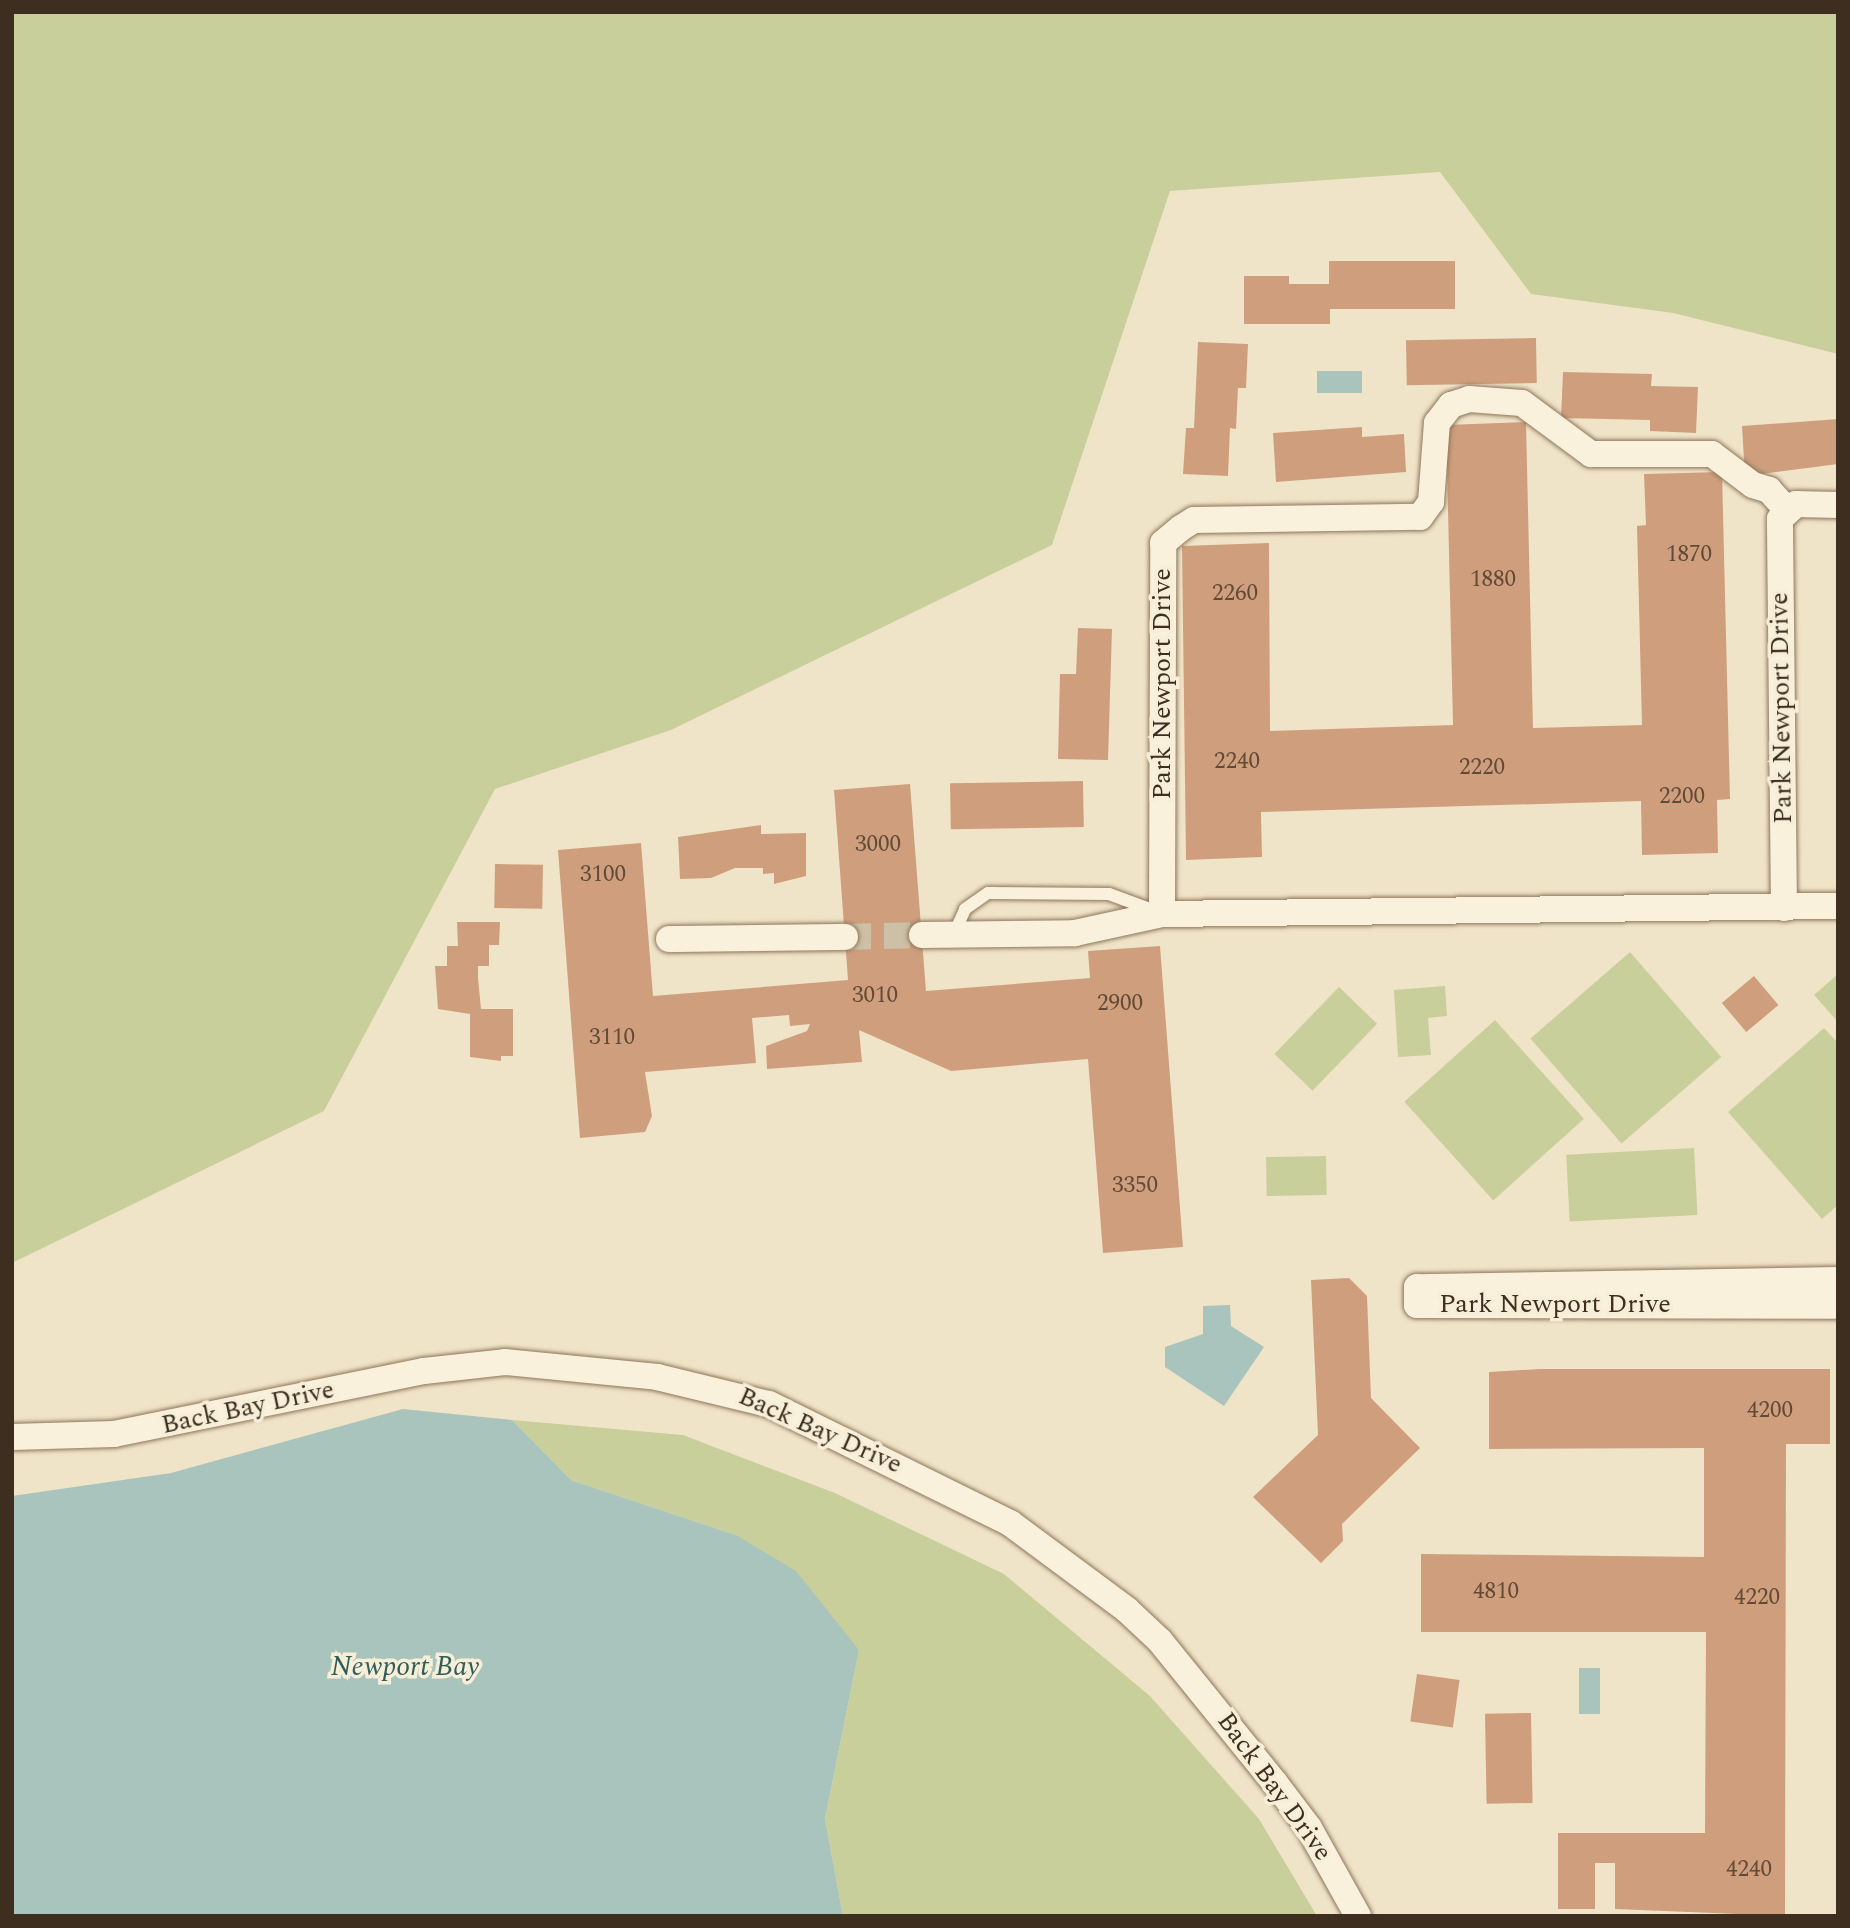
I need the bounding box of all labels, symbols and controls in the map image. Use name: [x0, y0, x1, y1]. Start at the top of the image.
house number: 1870: [1666, 541, 1712, 569]
house number: 1880: [1470, 566, 1516, 594]
street label: Park Newport Drive: [1147, 568, 1179, 800]
house number: 2260: [1212, 580, 1258, 608]
street label: Park Newport Drive: [1764, 592, 1800, 824]
house number: 2240: [1214, 748, 1260, 776]
house number: 2220: [1459, 754, 1505, 782]
house number: 2200: [1659, 783, 1705, 811]
house number: 3000: [855, 831, 901, 859]
house number: 3100: [580, 861, 626, 889]
house number: 3010: [852, 982, 898, 1010]
house number: 2900: [1097, 990, 1143, 1018]
house number: 3110: [589, 1024, 635, 1052]
house number: 3350: [1112, 1172, 1158, 1200]
street label: Park Newport Drive: [1439, 1289, 1671, 1321]
street label: Back Bay Drive: [159, 1374, 337, 1442]
street label: Back Bay Drive: [733, 1381, 907, 1481]
house number: 4200: [1747, 1397, 1793, 1425]
house number: 4810: [1473, 1578, 1519, 1606]
house number: 4220: [1734, 1584, 1780, 1612]
water label: Newport Bay: [331, 1650, 479, 1684]
street label: Back Bay Drive: [1210, 1707, 1338, 1867]
house number: 4240: [1726, 1856, 1772, 1884]

